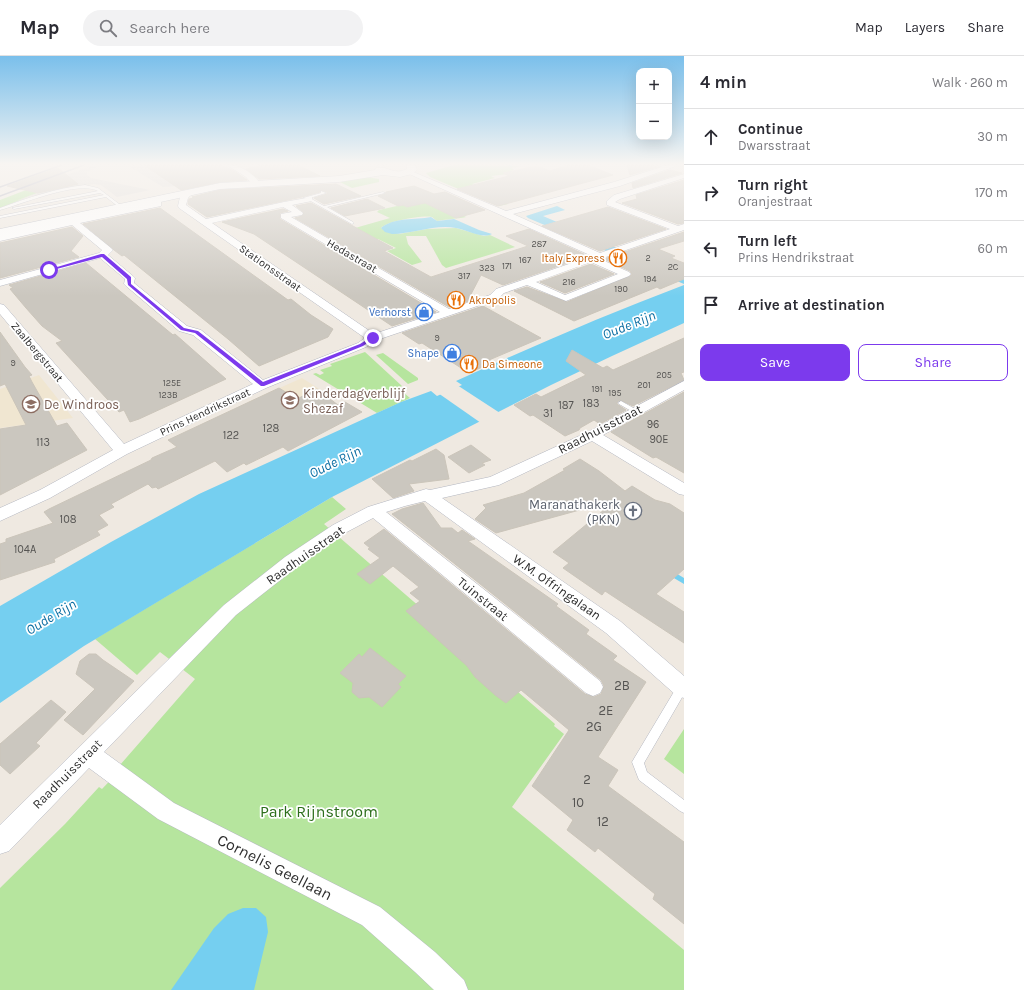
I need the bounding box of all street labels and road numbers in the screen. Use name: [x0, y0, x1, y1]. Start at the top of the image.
street label: Hedastraat: [325, 236, 379, 276]
street label: Stationsstraat: [236, 242, 304, 294]
street label: Zaalbergstraat: [8, 319, 66, 385]
street label: Prins Hendrikstraat: [158, 385, 252, 439]
street label: Raadhuisstraat: [556, 401, 644, 457]
street label: Raadhuisstraat: [263, 522, 347, 588]
street label: W.M. Offringalaan: [510, 551, 604, 623]
street label: Tuinstraat: [455, 574, 511, 624]
street label: Raadhuisstraat: [29, 736, 105, 812]
street label: Cornelis Geellaan: [214, 830, 336, 904]

